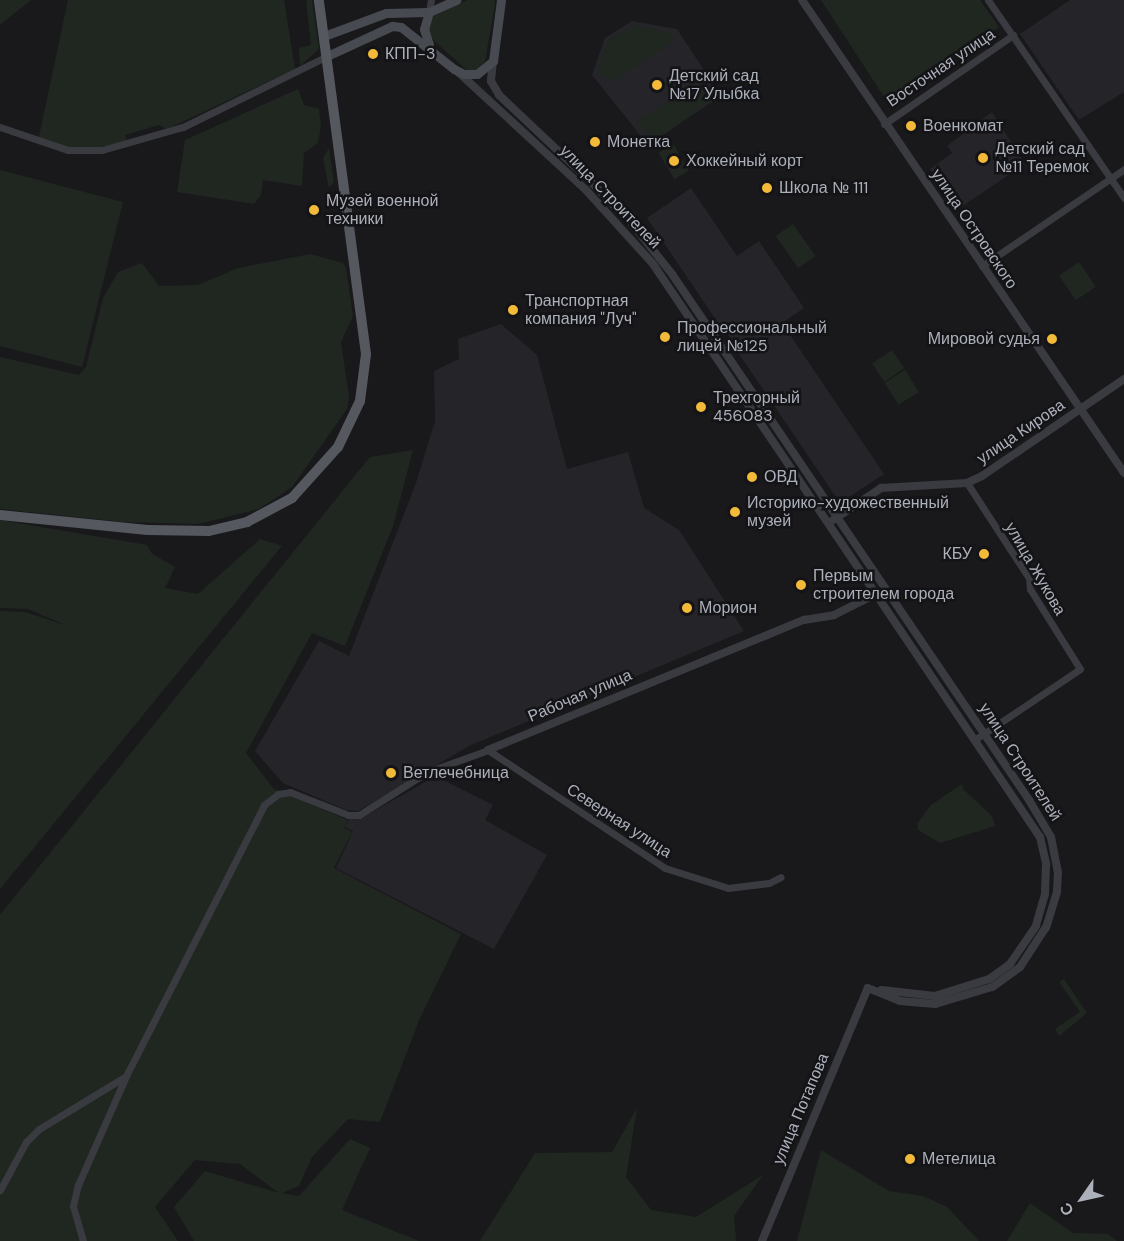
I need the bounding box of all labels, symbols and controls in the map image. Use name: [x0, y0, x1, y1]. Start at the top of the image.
street label: Восточная улица: [883, 25, 999, 111]
place label: КПП-3: [385, 44, 435, 64]
marker: КПП-3: [366, 47, 380, 61]
place label: Детский сад №17 Улыбка: [669, 66, 759, 104]
marker: Детский сад №17 Улыбка: [650, 78, 664, 92]
place label: Военкомат: [923, 116, 1003, 136]
marker: Военкомат: [904, 119, 918, 133]
place label: Монетка: [607, 132, 670, 152]
marker: Монетка: [588, 135, 602, 149]
place label: Детский сад №11 Теремок: [995, 139, 1089, 177]
street label: улица Строителей: [556, 141, 664, 253]
place label: Хоккейный корт: [686, 151, 803, 171]
marker: Детский сад №11 Теремок: [976, 151, 990, 165]
marker: Хоккейный корт: [667, 154, 681, 168]
street label: улица Островского: [927, 165, 1021, 293]
place label: Школа № 111: [779, 178, 868, 198]
marker: Школа № 111: [760, 181, 774, 195]
place label: Музей военной техники: [326, 191, 438, 229]
marker: Музей военной техники: [307, 203, 321, 217]
place label: Транспортная компания "Луч": [525, 291, 637, 329]
marker: Транспортная компания "Луч": [506, 303, 520, 317]
place label: Профессиональный лицей №125: [677, 318, 827, 356]
place label: Мировой судья: [928, 329, 1040, 349]
marker: Профессиональный лицей №125: [658, 330, 672, 344]
marker: Мировой судья: [1045, 332, 1059, 346]
place label: Трехгорный 456083: [713, 388, 800, 426]
street label: улица Кирова: [974, 396, 1068, 468]
marker: Трехгорный 456083: [694, 400, 708, 414]
place label: ОВД: [764, 467, 798, 487]
marker: ОВД: [745, 470, 759, 484]
place label: Историко-художественный музей: [747, 493, 949, 531]
marker: Историко-художественный музей: [728, 505, 742, 519]
street label: улица Жукова: [1001, 519, 1069, 619]
place label: КБУ: [942, 544, 972, 564]
marker: КБУ: [977, 547, 991, 561]
place label: Первым строителем города: [813, 566, 954, 604]
marker: Первым строителем города: [794, 578, 808, 592]
place label: Морион: [699, 598, 757, 618]
marker: Морион: [680, 601, 694, 615]
street label: Рабочая улица: [525, 665, 635, 727]
street label: улица Строителей: [975, 700, 1065, 824]
place label: Ветлечебница: [403, 763, 509, 783]
marker: Ветлечебница: [384, 766, 398, 780]
street label: Северная улица: [563, 780, 675, 862]
street label: улица Потапова: [769, 1050, 833, 1168]
place label: Метелица: [922, 1149, 996, 1169]
marker: Метелица: [903, 1152, 917, 1166]
north arrow: [1052, 1169, 1112, 1229]
text: С: [1055, 1199, 1079, 1220]

